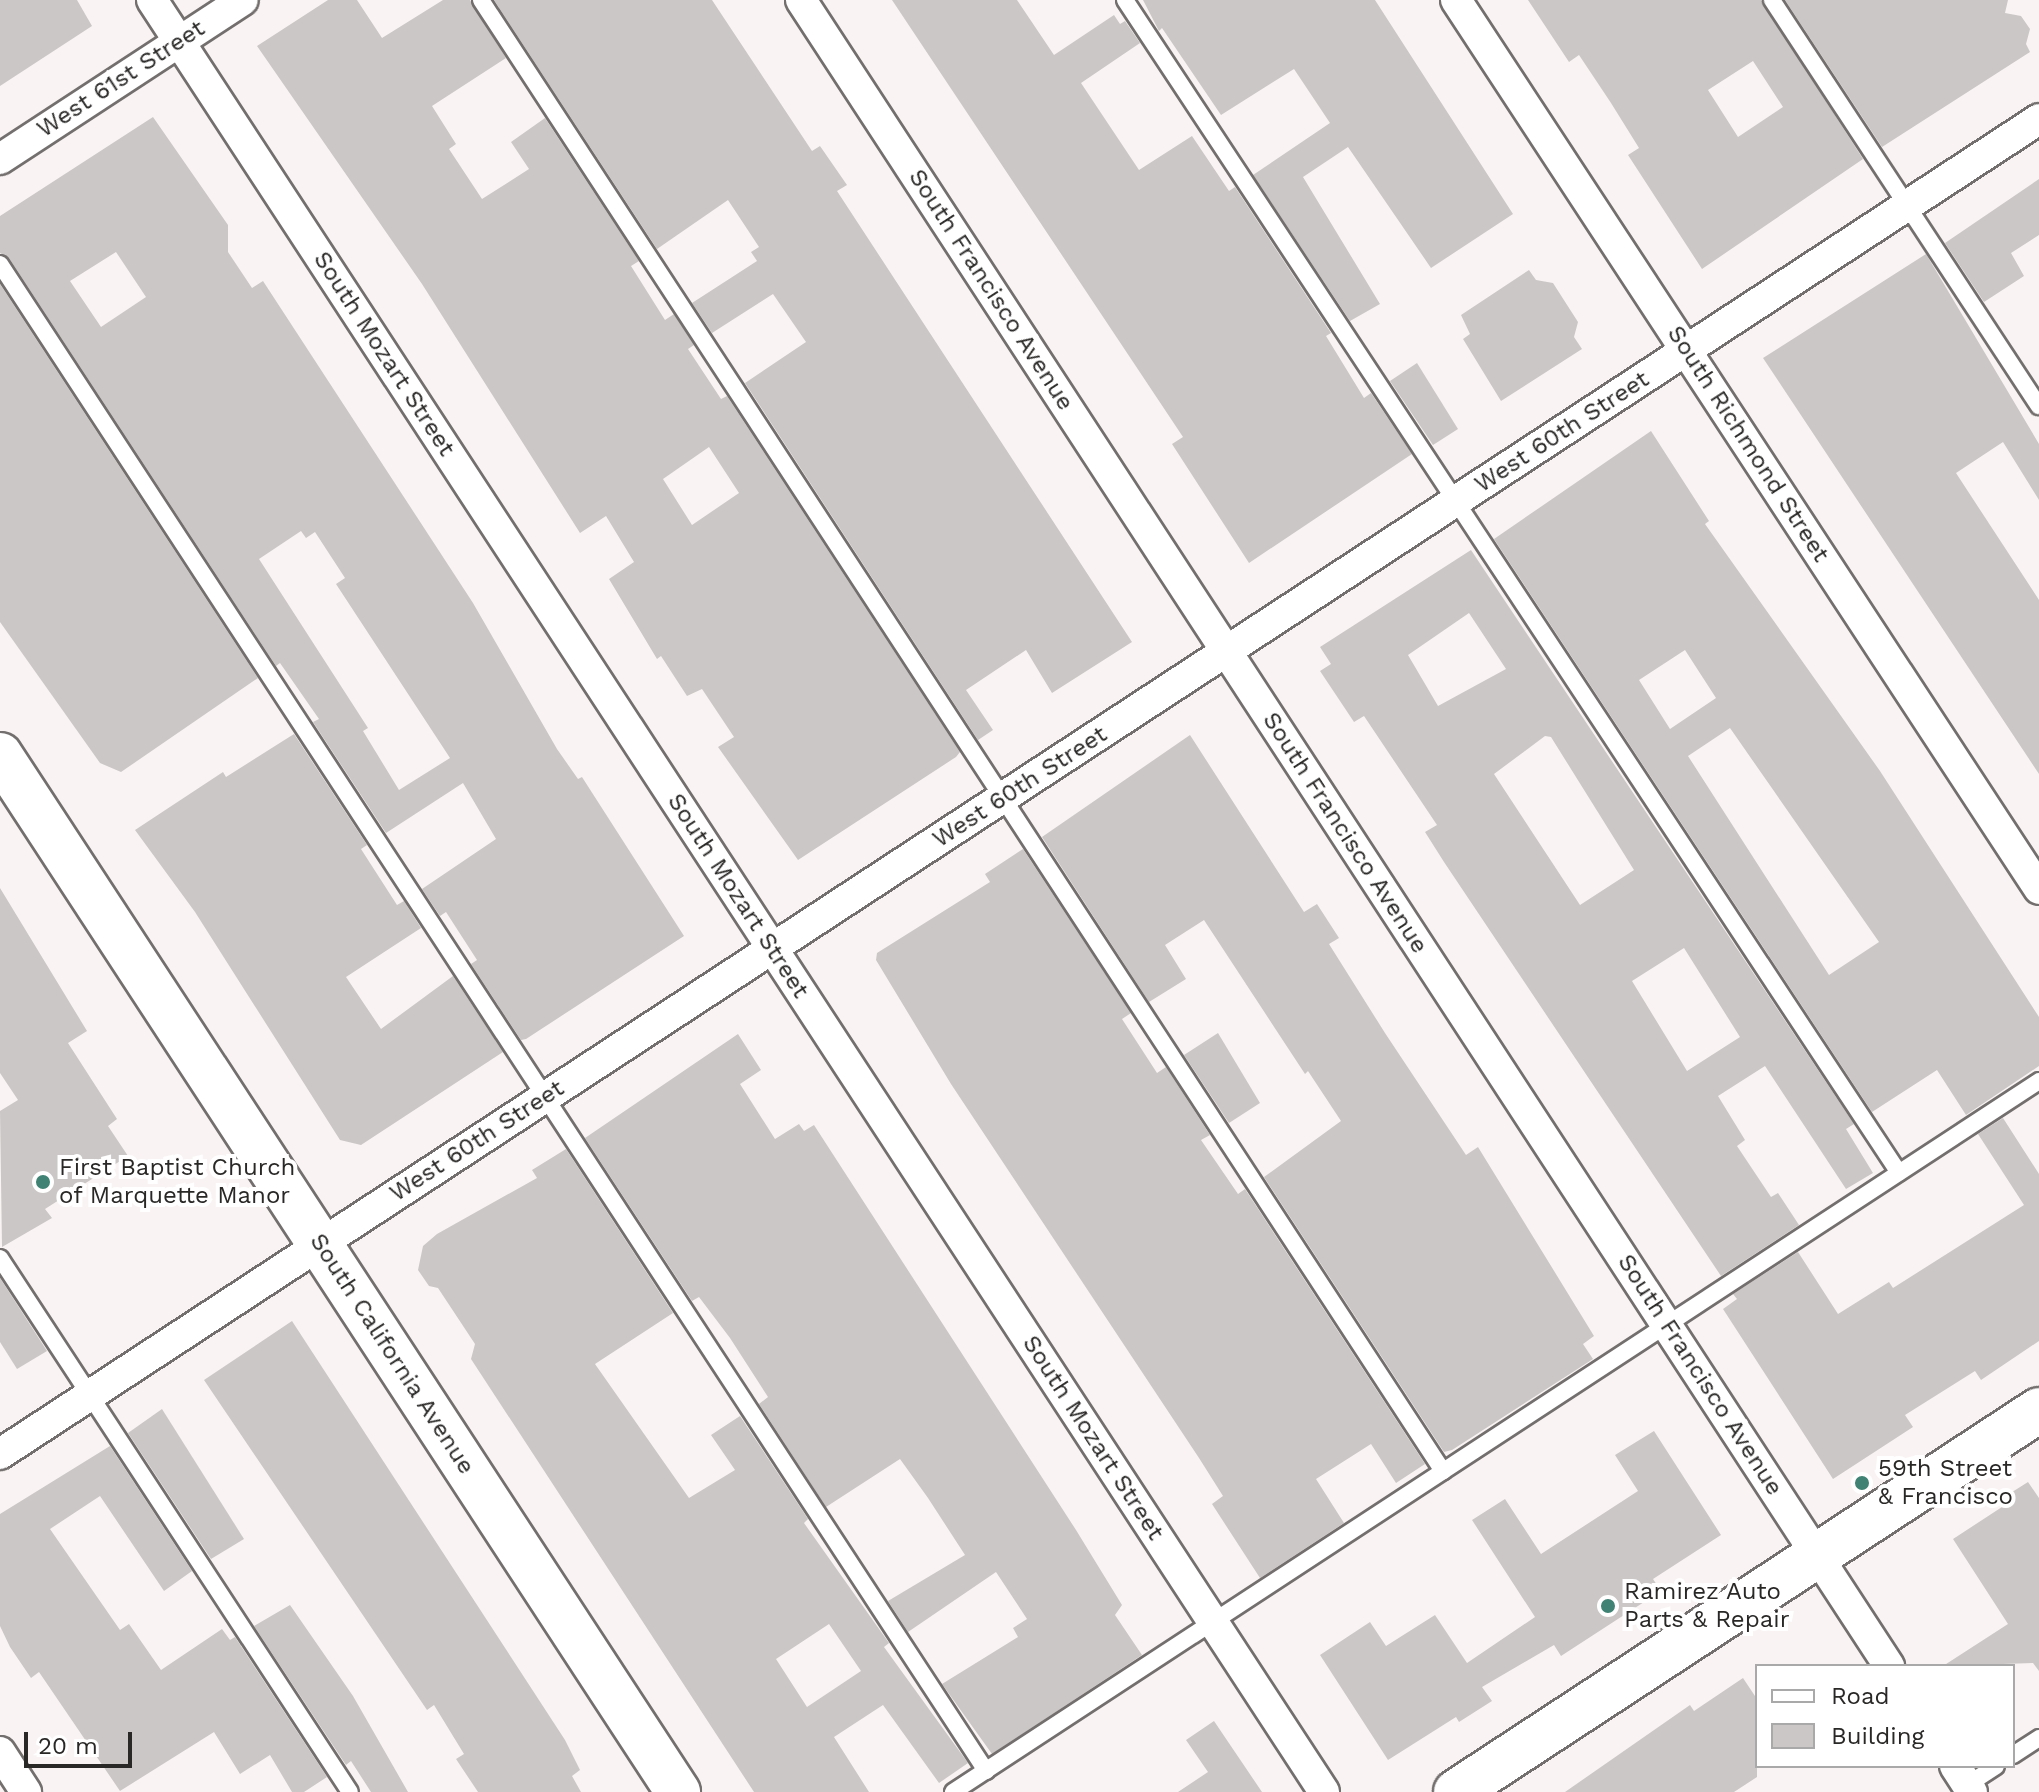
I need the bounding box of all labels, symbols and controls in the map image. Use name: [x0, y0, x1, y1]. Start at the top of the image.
street label: West 61st Street: [32, 14, 210, 144]
street label: South Francisco Avenue: [902, 164, 1080, 416]
street label: South Mozart Street: [307, 246, 461, 462]
street label: South Richmond Street: [1661, 321, 1835, 567]
street label: West 60th Street: [1470, 365, 1654, 499]
street label: South Francisco Avenue: [1256, 707, 1434, 959]
street label: West 60th Street: [928, 720, 1112, 854]
street label: South Mozart Street: [661, 788, 815, 1004]
street label: West 60th Street: [385, 1074, 569, 1208]
place label: First Baptist Church of Marquette Manor: [59, 1154, 295, 1210]
marker: First Baptist Church of Marquette Manor: [34, 1173, 52, 1191]
street label: South California Avenue: [303, 1228, 481, 1480]
street label: South Francisco Avenue: [1611, 1249, 1789, 1501]
street label: South Mozart Street: [1016, 1330, 1170, 1546]
place label: 59th Street & Francisco: [1878, 1455, 2013, 1511]
marker: 59th Street & Francisco: [1853, 1474, 1871, 1492]
place label: Ramirez Auto Parts & Repair: [1624, 1578, 1790, 1634]
marker: Ramirez Auto Parts & Repair: [1599, 1597, 1617, 1615]
legend: [1755, 1664, 2015, 1768]
text: Road: [1831, 1682, 1890, 1710]
scale bar: [28, 1716, 136, 1766]
text: Building: [1831, 1722, 1924, 1750]
text: 20 m: [38, 1732, 98, 1760]

